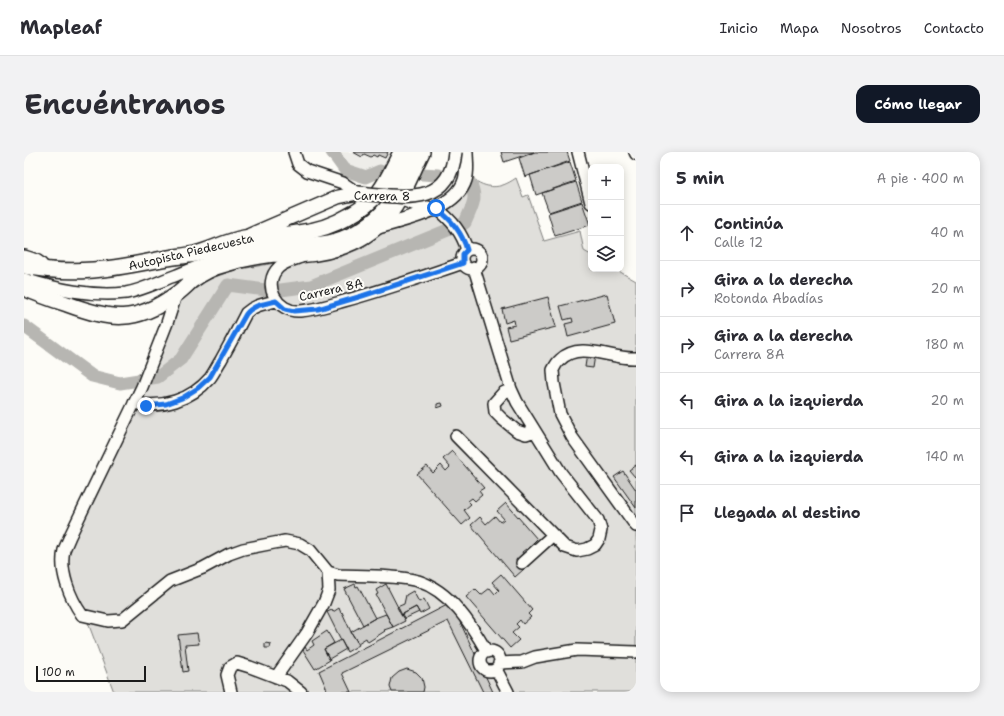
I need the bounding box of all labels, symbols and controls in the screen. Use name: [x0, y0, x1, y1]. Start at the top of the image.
text: Mapleaf: [20, 15, 102, 40]
text: Inicio: [720, 19, 758, 37]
text: Mapa: [780, 19, 819, 37]
text: Nosotros: [841, 19, 902, 37]
text: Contacto: [924, 19, 984, 37]
text: Encuéntranos: [24, 85, 226, 123]
button: Cómo llegar: [856, 85, 980, 123]
map controls: [588, 164, 624, 272]
button: +: [588, 164, 624, 200]
text: 5 min: [676, 167, 724, 189]
text: A pie · 400 m: [877, 170, 964, 187]
street label: Carrera 8: [354, 188, 410, 204]
route start: [427, 199, 445, 217]
button: −: [588, 200, 624, 236]
text: Continúa: [714, 214, 783, 234]
icon: ahead: [676, 222, 698, 244]
text: 40 m: [930, 224, 964, 241]
street label: Autopista Piedecuesta: [127, 230, 256, 274]
text: Calle 12: [714, 234, 763, 251]
button: layers: [588, 236, 624, 272]
text: Gira a la derecha: [714, 270, 853, 290]
street label: Carrera 8A: [298, 275, 365, 305]
icon: right: [676, 278, 698, 300]
text: 20 m: [931, 280, 964, 297]
text: Rotonda Abadías: [714, 290, 823, 307]
text: Gira a la derecha: [714, 326, 853, 346]
icon: right: [676, 334, 698, 356]
text: 180 m: [925, 336, 964, 353]
text: Carrera 8A: [714, 346, 784, 363]
icon: left: [676, 390, 698, 412]
text: Gira a la izquierda: [714, 391, 863, 411]
text: 20 m: [931, 392, 964, 409]
route end: [137, 397, 155, 415]
icon: left: [676, 446, 698, 468]
text: Gira a la izquierda: [714, 447, 863, 467]
text: 140 m: [925, 448, 964, 465]
icon: arrive: [676, 502, 698, 524]
text: Llegada al destino: [714, 503, 861, 523]
scale bar: [36, 664, 146, 683]
text: 100 m: [42, 665, 75, 680]

